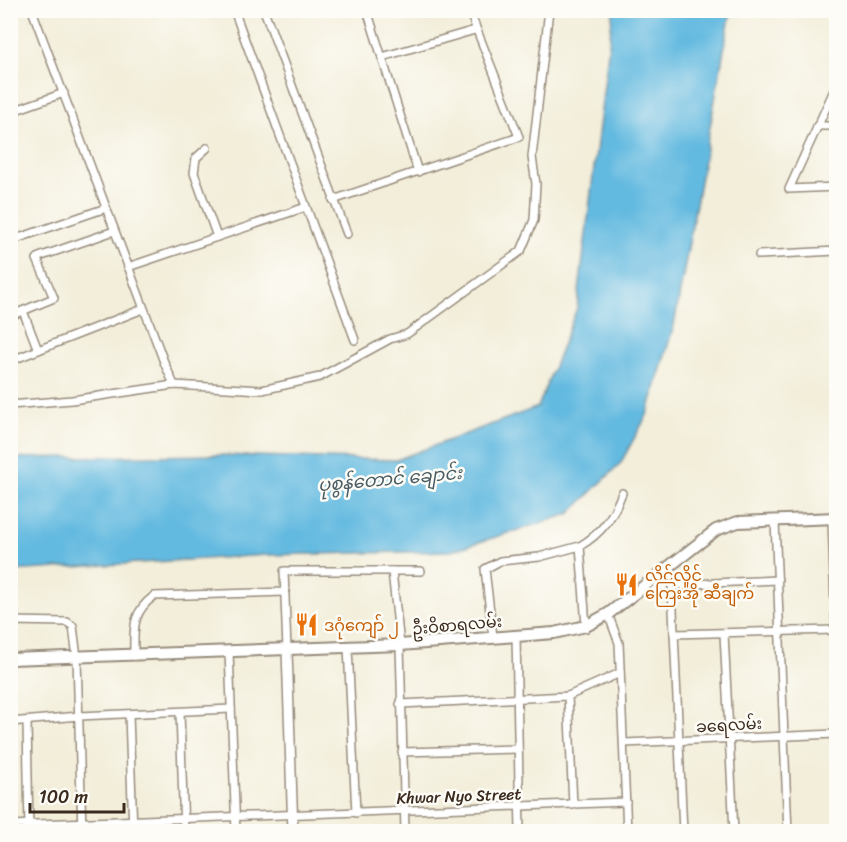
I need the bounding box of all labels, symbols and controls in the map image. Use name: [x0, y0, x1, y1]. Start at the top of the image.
water label: ပုစွန်တောင် ချောင်း: [317, 457, 465, 501]
place label: လှိုင်လှိုင် ကြေးအို ဆီချက်: [645, 561, 754, 608]
restaurant icon: လှိုင်လှိုင် ကြေးအို ဆီချက်: [614, 571, 640, 597]
street label: ဦးဝိစာရလမ်း: [411, 607, 503, 643]
place label: ဒဂုံကျော် ၂: [324, 611, 399, 640]
restaurant icon: ဒဂုံကျော် ၂: [293, 612, 319, 638]
street label: ခရေလမ်း: [695, 709, 763, 741]
scale bar: [30, 776, 124, 814]
street label: Khwar Nyo Street: [396, 779, 522, 813]
text: 100 m: [39, 781, 88, 813]

